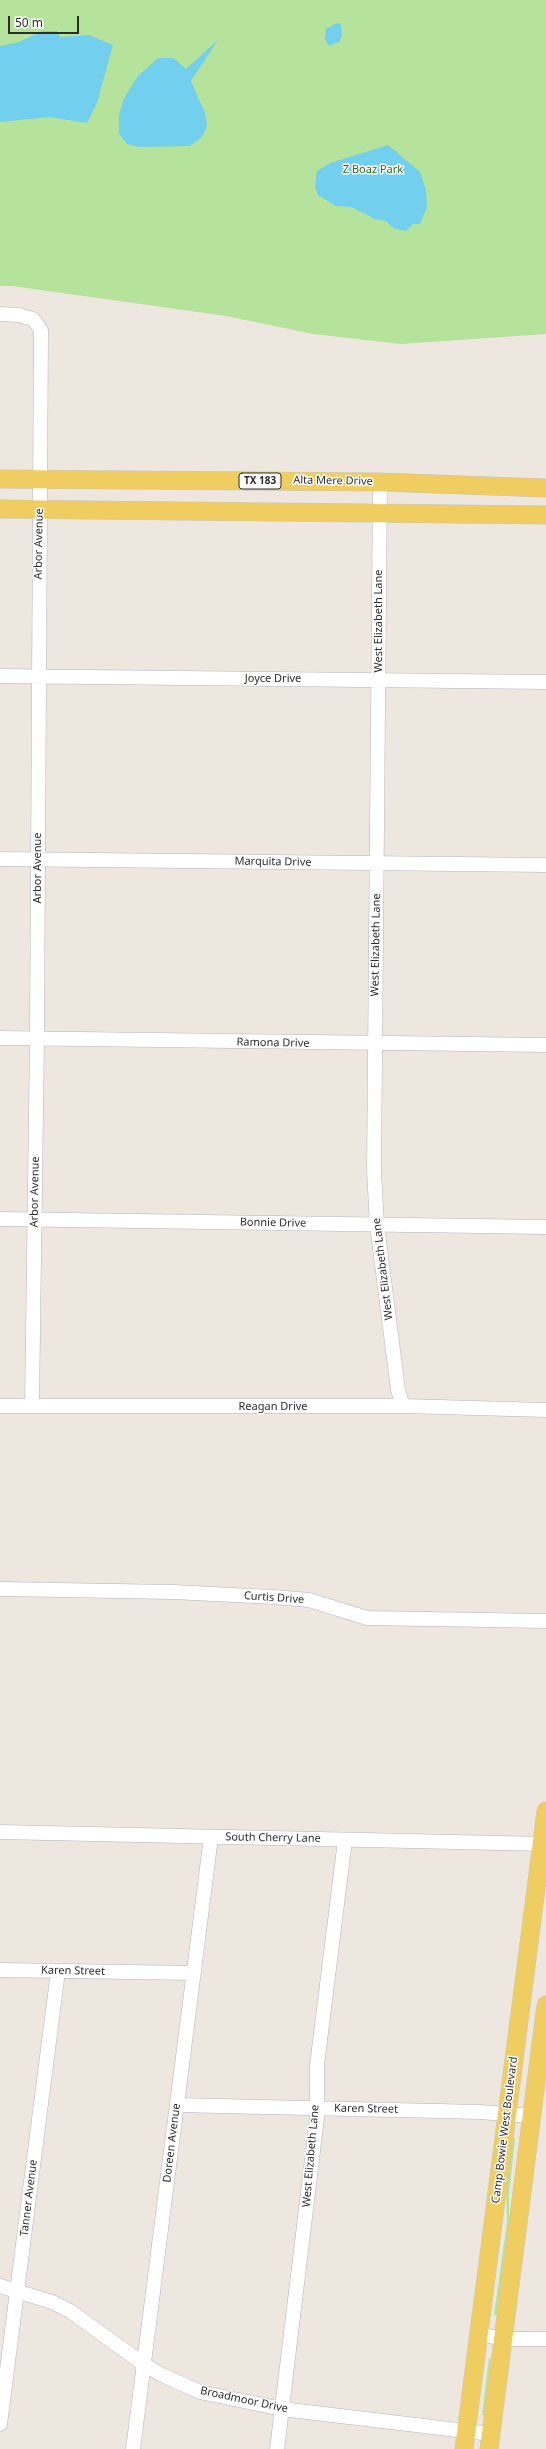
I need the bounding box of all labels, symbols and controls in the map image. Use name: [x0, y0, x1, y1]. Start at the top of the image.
scale bar: [10, 8, 81, 34]
text: 50 m: [15, 14, 43, 31]
park label: Z Boaz Park: [343, 163, 403, 177]
road number: TX 183: [239, 473, 281, 489]
street label: Alta Mere Drive: [293, 474, 373, 488]
street label: Arbor Avenue: [32, 508, 46, 580]
street label: West Elizabeth Lane: [372, 570, 386, 672]
street label: Joyce Drive: [245, 672, 301, 686]
street label: Arbor Avenue: [31, 832, 45, 904]
street label: Marquita Drive: [234, 855, 312, 869]
street label: West Elizabeth Lane: [369, 893, 383, 997]
street label: Ramona Drive: [236, 1036, 310, 1050]
street label: Arbor Avenue: [28, 1156, 42, 1228]
street label: Bonnie Drive: [240, 1216, 306, 1230]
street label: West Elizabeth Lane: [370, 1217, 396, 1321]
street label: Reagan Drive: [238, 1400, 308, 1414]
street label: Curtis Drive: [243, 1589, 305, 1607]
street label: South Cherry Lane: [225, 1831, 321, 1845]
street label: Karen Street: [41, 1964, 105, 1978]
street label: Camp Bowie West Boulevard: [489, 2056, 521, 2204]
street label: Karen Street: [334, 2102, 398, 2116]
street label: Doreen Avenue: [161, 2103, 183, 2183]
street label: West Elizabeth Lane: [300, 2104, 322, 2208]
street label: Tanner Avenue: [18, 2159, 40, 2237]
street label: Broadmoor Drive: [199, 2384, 289, 2416]

